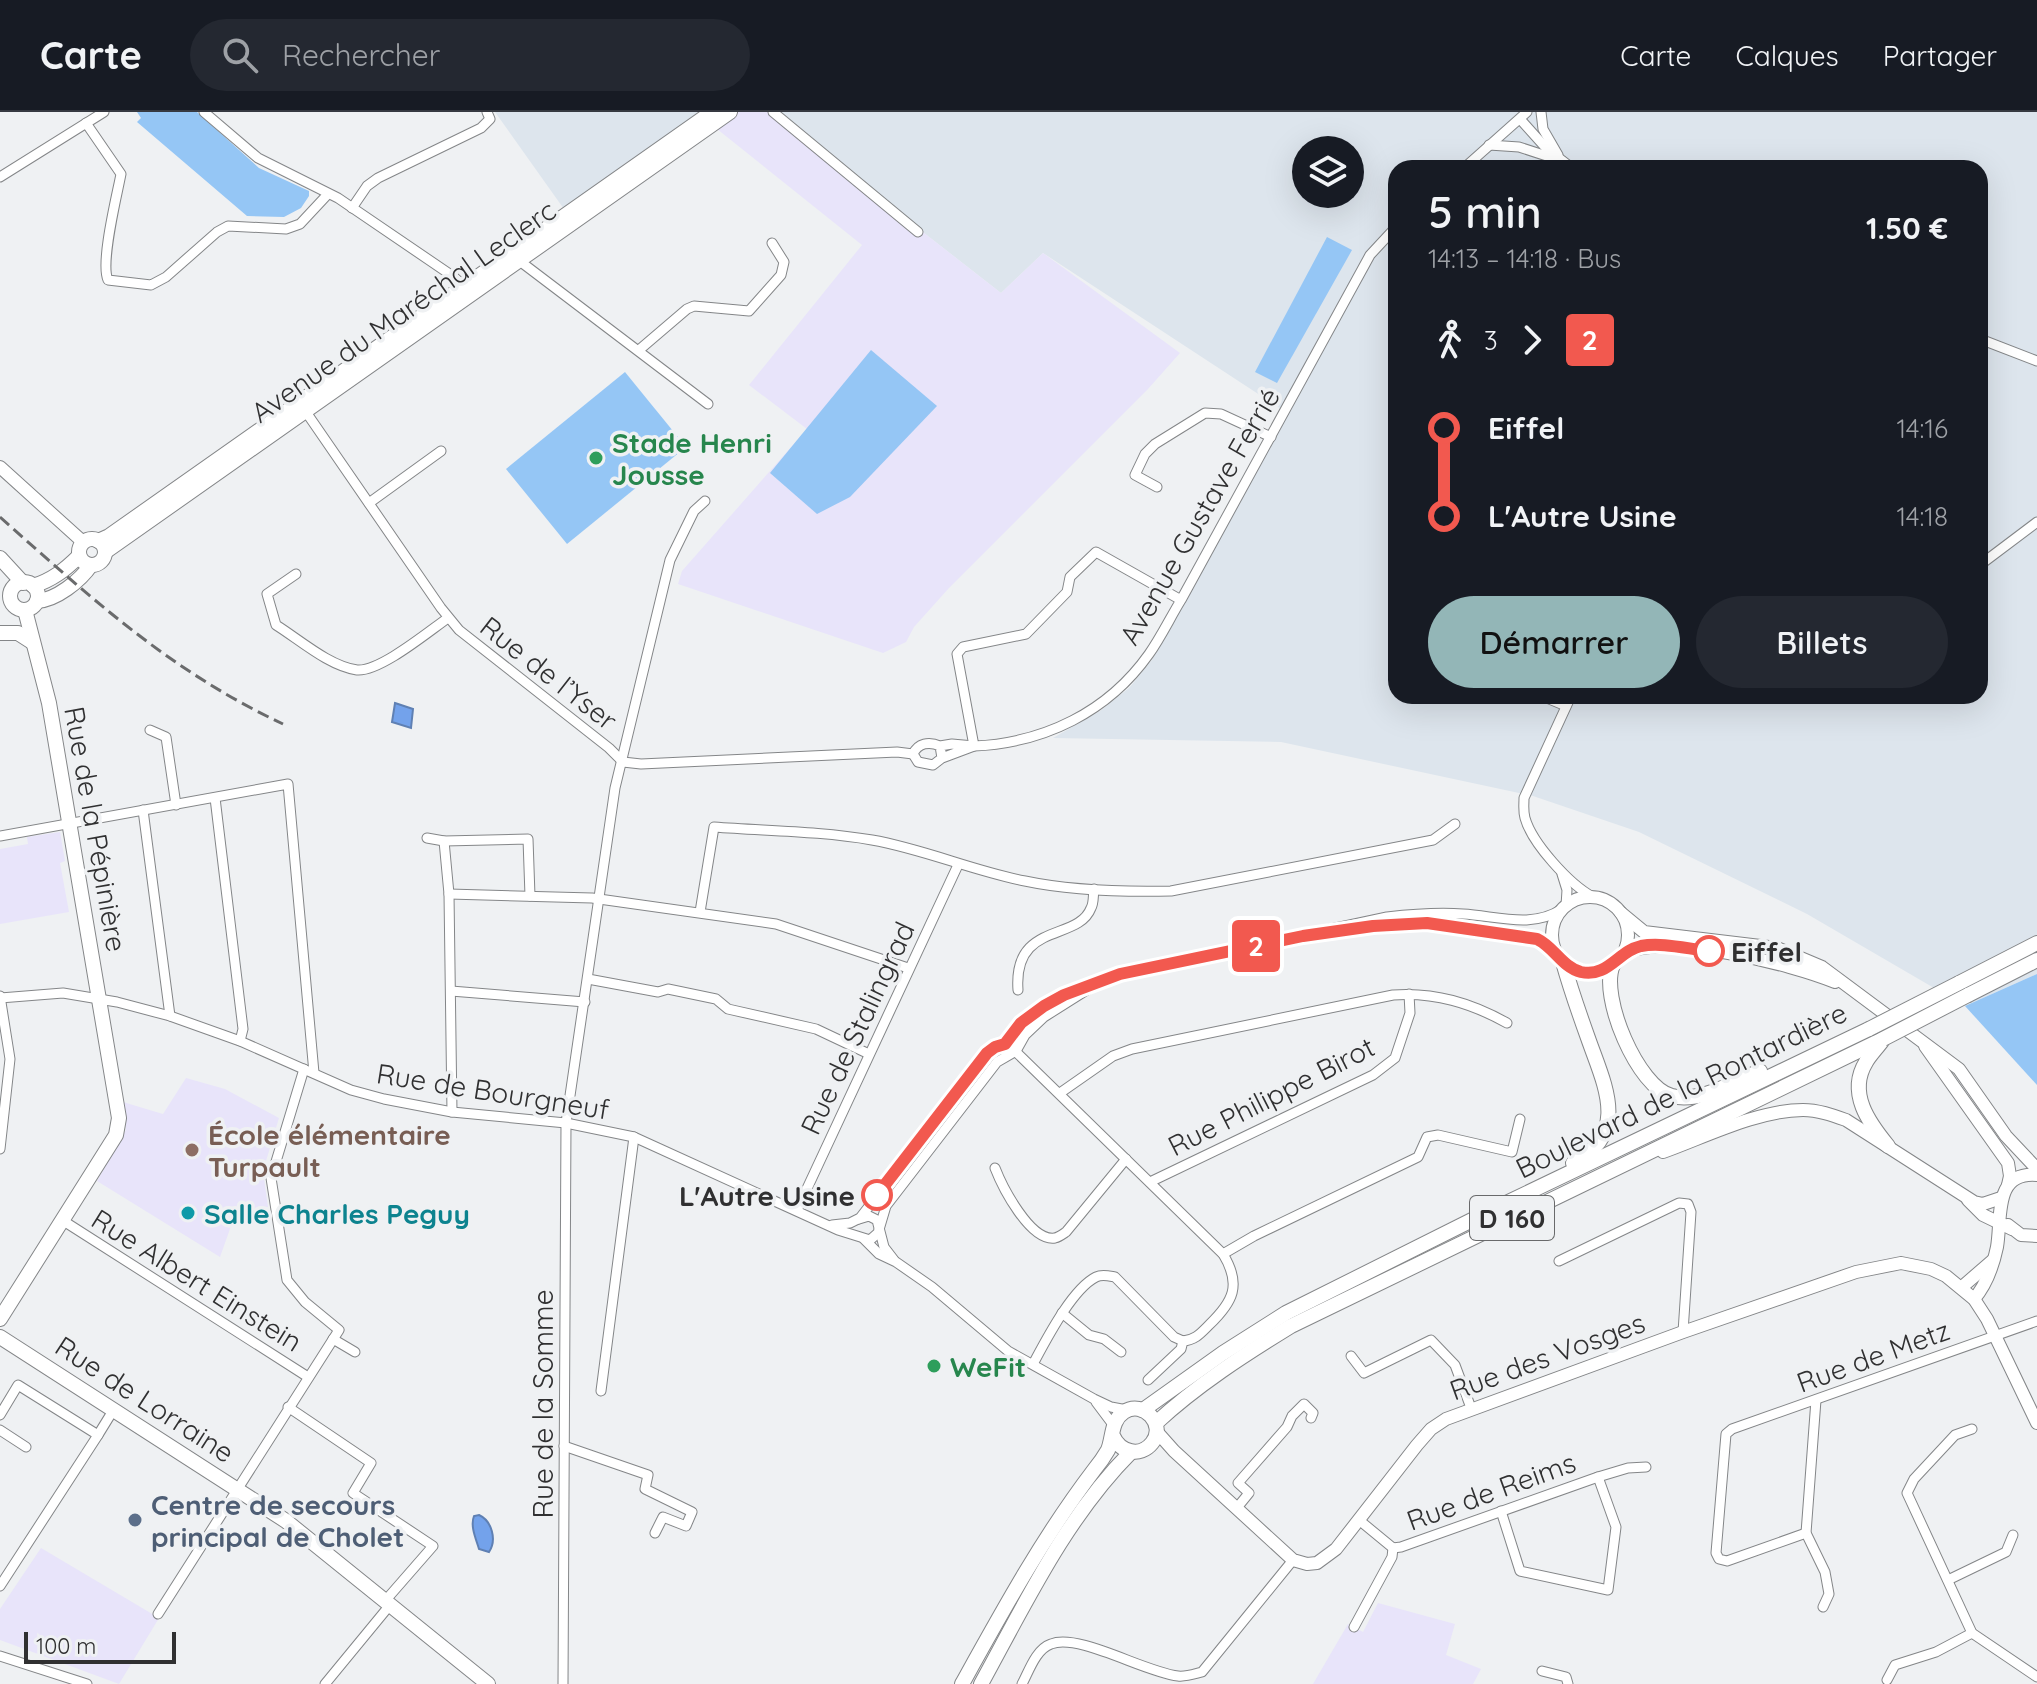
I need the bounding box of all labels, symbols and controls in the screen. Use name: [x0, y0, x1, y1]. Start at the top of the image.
search box: [190, 19, 750, 91]
text: Carte: [40, 31, 142, 79]
icon: search: [218, 33, 262, 77]
text: Rechercher: [282, 36, 440, 74]
text: Carte: [1620, 38, 1691, 73]
text: Calques: [1735, 38, 1839, 73]
text: Partager: [1883, 38, 1997, 73]
map controls: [1292, 136, 1364, 208]
button: layers: [1292, 136, 1364, 208]
text: 5 min: [1428, 184, 1542, 239]
street label: Avenue du Maréchal Leclerc: [244, 192, 562, 430]
text: 1.50 €: [1866, 209, 1948, 247]
text: 14:13 – 14:18 · Bus: [1428, 242, 1621, 275]
icon: walk: [1428, 318, 1472, 362]
icon: forward: [1510, 318, 1554, 362]
text: 2: [1582, 322, 1598, 357]
text: 3: [1484, 324, 1498, 357]
street label: Avenue Gustave Ferrié: [1111, 381, 1287, 651]
text: Eiffel: [1488, 409, 1564, 447]
text: 14:16: [1897, 412, 1948, 445]
place label: Stade Henri Jousse: [612, 425, 772, 492]
marker: Stade Henri Jousse: [587, 449, 605, 467]
text: L'Autre Usine: [1488, 497, 1677, 535]
text: 14:18: [1897, 500, 1948, 533]
button: Démarrer: [1428, 596, 1680, 688]
button: Billets: [1696, 596, 1948, 688]
street label: Rue de l’Yser: [473, 609, 625, 738]
street label: Rue de la Pépinière: [57, 704, 135, 954]
street label: Rue de Stalingrad: [792, 916, 922, 1140]
line badge: 2: [1230, 920, 1282, 972]
text: 2: [1248, 928, 1264, 963]
place label: Eiffel: [1731, 934, 1802, 969]
marker: Eiffel: [1694, 936, 1724, 966]
street label: Boulevard de la Rontardière: [1510, 994, 1852, 1186]
street label: Rue Philippe Birot: [1162, 1029, 1380, 1163]
street label: Rue de Bourgneuf: [374, 1055, 612, 1127]
place label: École élémentaire Turpault: [208, 1117, 451, 1184]
marker: École élémentaire Turpault: [183, 1141, 201, 1159]
place label: L'Autre Usine: [679, 1178, 855, 1213]
marker: L'Autre Usine: [862, 1180, 892, 1210]
place label: Salle Charles Peguy: [204, 1196, 470, 1231]
road number: D 160: [1470, 1196, 1554, 1240]
street label: Rue Albert Einstein: [85, 1201, 309, 1359]
marker: Salle Charles Peguy: [179, 1204, 197, 1222]
street label: Rue de la Somme: [525, 1290, 560, 1518]
street label: Rue des Vosges: [1445, 1304, 1649, 1408]
street label: Rue de Metz: [1792, 1312, 1954, 1400]
street label: Rue de Lorraine: [49, 1328, 241, 1470]
place label: WeFit: [950, 1349, 1026, 1384]
marker: WeFit: [925, 1357, 943, 1375]
street label: Rue de Reims: [1402, 1444, 1580, 1538]
place label: Centre de secours principal de Cholet: [151, 1487, 404, 1554]
marker: Centre de secours principal de Cholet: [126, 1511, 144, 1529]
scale bar: [24, 1628, 176, 1664]
text: 100 m: [36, 1632, 96, 1660]

